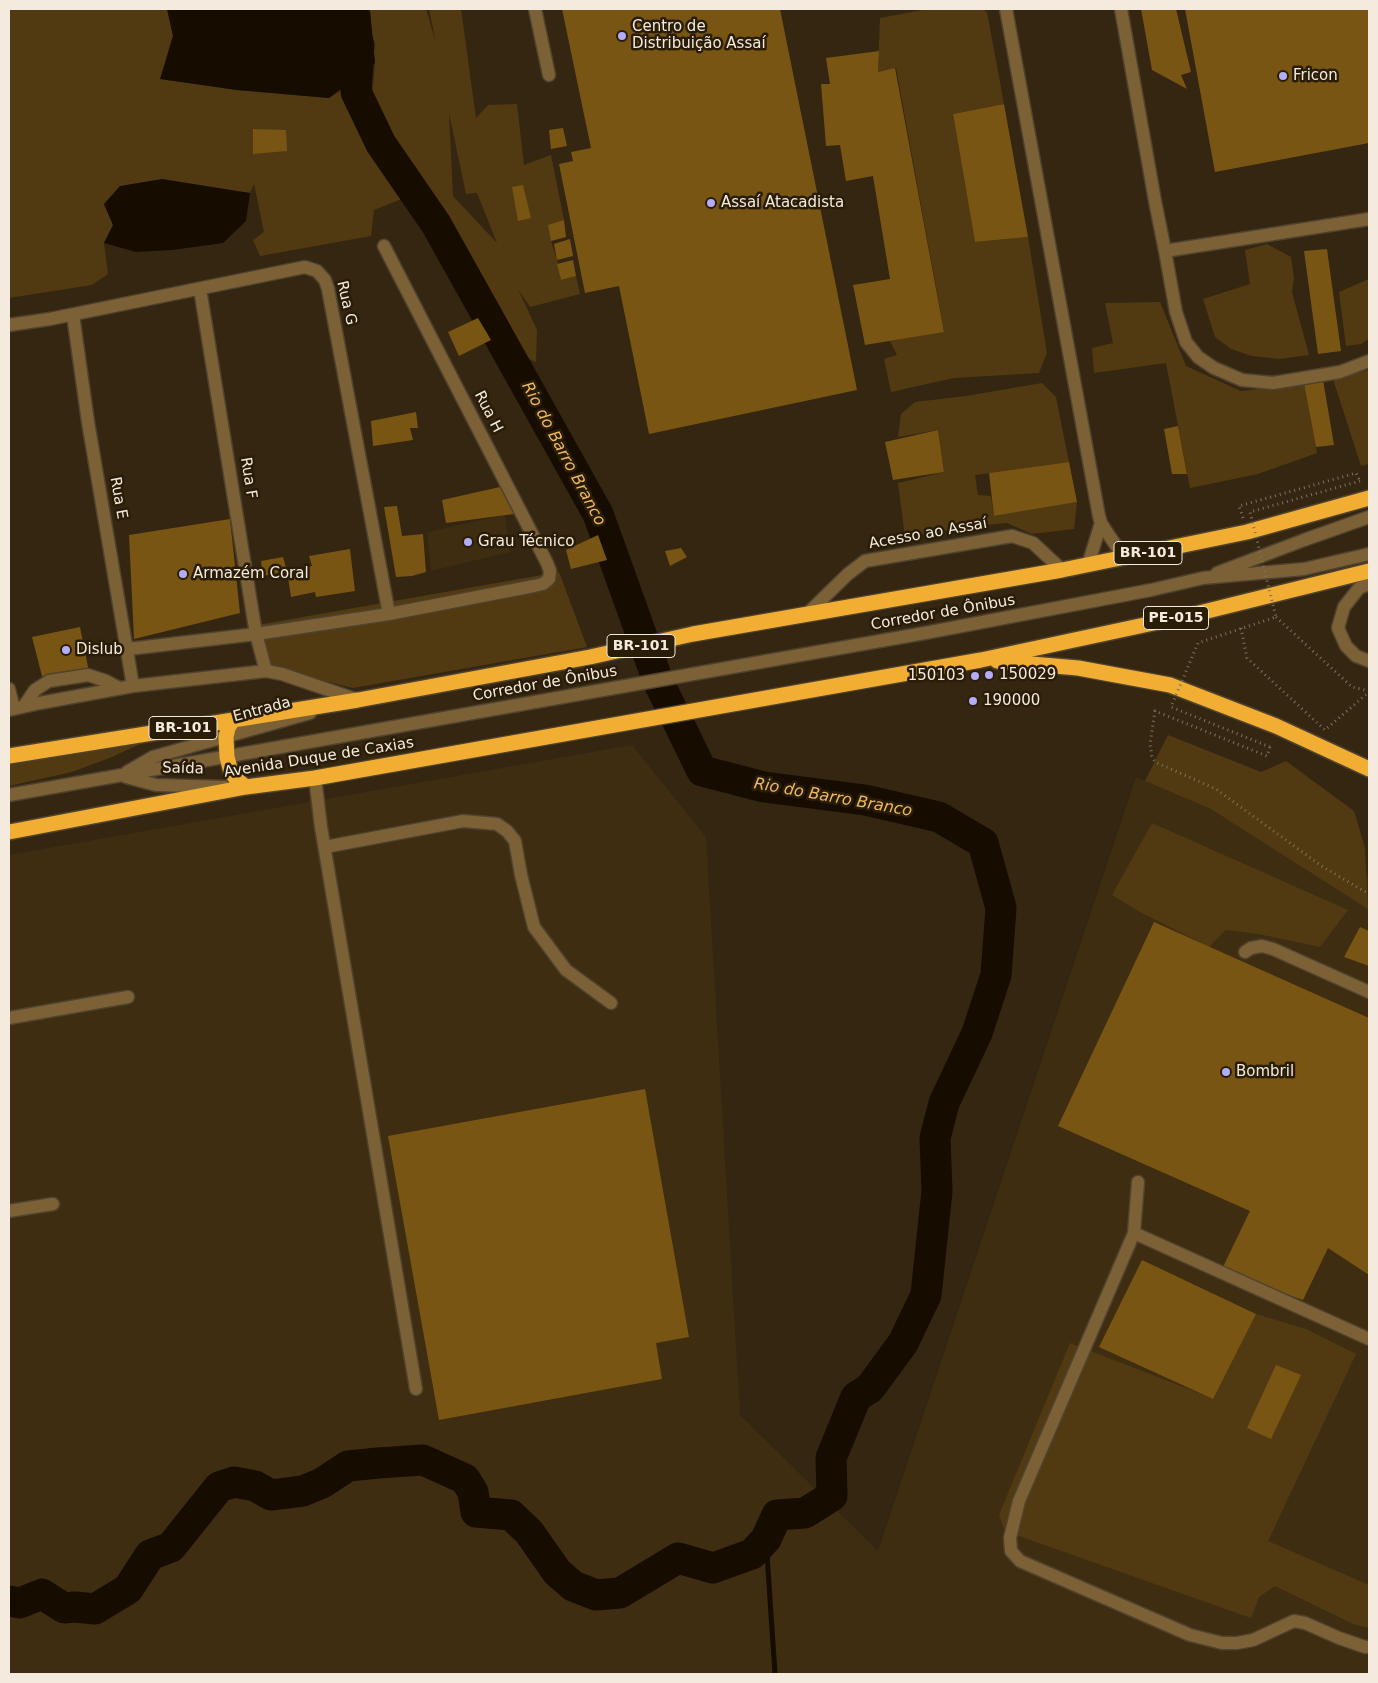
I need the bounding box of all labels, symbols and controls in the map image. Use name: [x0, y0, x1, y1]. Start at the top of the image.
place label: Centro de Distribuição Assaí: [632, 18, 766, 53]
marker: Centro de Distribuição Assaí: [616, 30, 628, 42]
place label: Fricon: [1293, 67, 1338, 85]
marker: Fricon: [1277, 70, 1289, 82]
place label: Assaí Atacadista: [721, 194, 844, 212]
marker: Assaí Atacadista: [705, 197, 717, 209]
street label: Rua G: [332, 279, 360, 327]
water label: Rio do Barro Branco: [517, 379, 609, 529]
street label: Rua H: [470, 388, 506, 436]
street label: Rua F: [236, 456, 260, 500]
street label: Rua E: [105, 475, 131, 521]
street label: Acesso ao Assaí: [868, 515, 988, 553]
place label: Grau Técnico: [478, 533, 574, 551]
marker: Grau Técnico: [462, 536, 474, 548]
road number: BR-101: [1114, 542, 1182, 564]
place label: Armazém Coral: [193, 565, 309, 583]
marker: Armazém Coral: [177, 568, 189, 580]
street label: Corredor de Ônibus: [869, 591, 1017, 635]
road number: PE-015: [1144, 606, 1208, 630]
road number: BR-101: [607, 634, 675, 658]
place label: Dislub: [76, 641, 123, 659]
marker: Dislub: [60, 644, 72, 656]
street label: Corredor de Ônibus: [471, 662, 619, 706]
place label: 150029: [999, 666, 1056, 684]
place label: 150103: [908, 667, 965, 685]
marker: 150029: [983, 669, 995, 681]
marker: 150103: [969, 670, 981, 682]
place label: 190000: [983, 692, 1040, 710]
street label: Entrada: [231, 694, 293, 726]
marker: 190000: [967, 695, 979, 707]
road number: BR-101: [149, 716, 217, 740]
street label: Avenida Duque de Caxias: [223, 734, 415, 782]
street label: Saída: [162, 759, 204, 779]
water label: Rio do Barro Branco: [752, 775, 914, 821]
place label: Bombril: [1236, 1063, 1294, 1081]
marker: Bombril: [1220, 1066, 1232, 1078]

